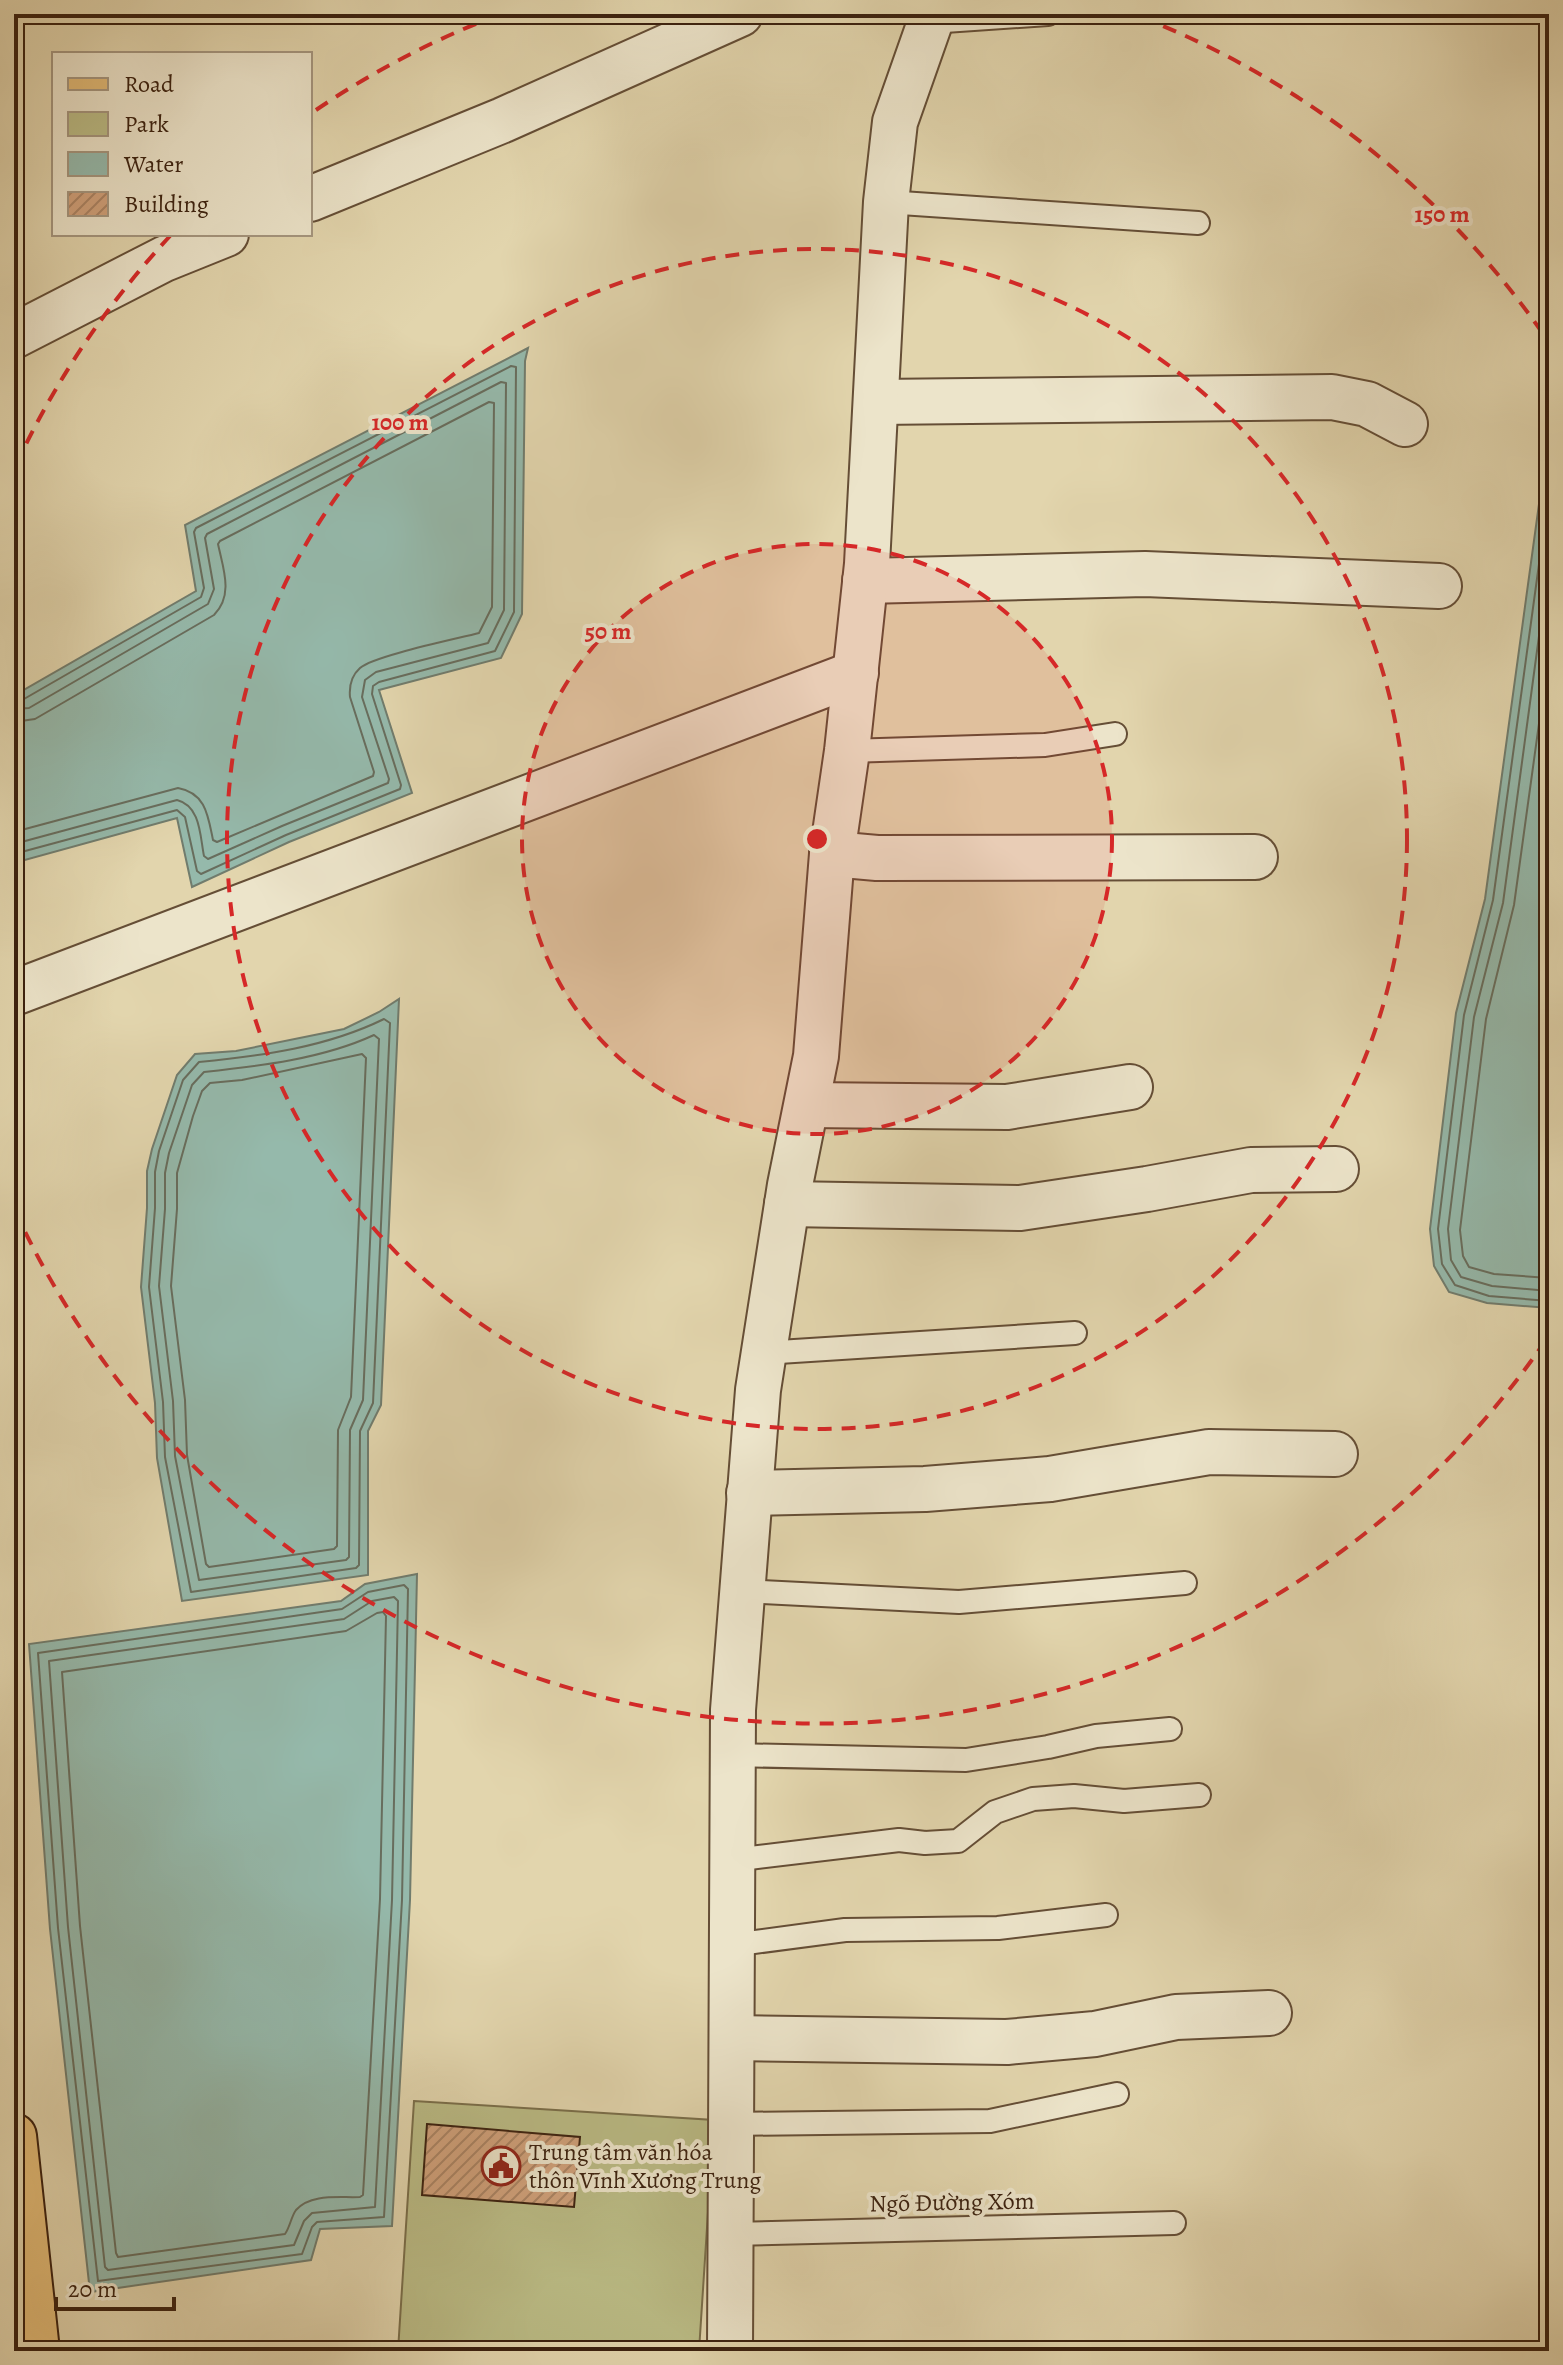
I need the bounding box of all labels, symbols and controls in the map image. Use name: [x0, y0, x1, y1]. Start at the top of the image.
legend: [52, 52, 312, 236]
text: Road: [124, 68, 174, 100]
text: Park: [124, 108, 169, 140]
text: Water: [123, 148, 184, 180]
text: Building: [124, 188, 209, 220]
text: 150 m: [1414, 198, 1470, 230]
text: 100 m: [371, 406, 429, 438]
text: 50 m: [585, 615, 631, 647]
centre of rings: [803, 825, 831, 853]
place label: Trung tâm văn hóa thôn Vĩnh Xương Trung: [529, 2136, 761, 2196]
public building icon: Trung tâm văn hóa thôn Vĩnh Xương Trung: [480, 2145, 522, 2187]
street label: Ngõ Đường Xóm: [869, 2185, 1035, 2219]
scale bar: [56, 2261, 174, 2311]
text: 20 m: [68, 2273, 117, 2305]

